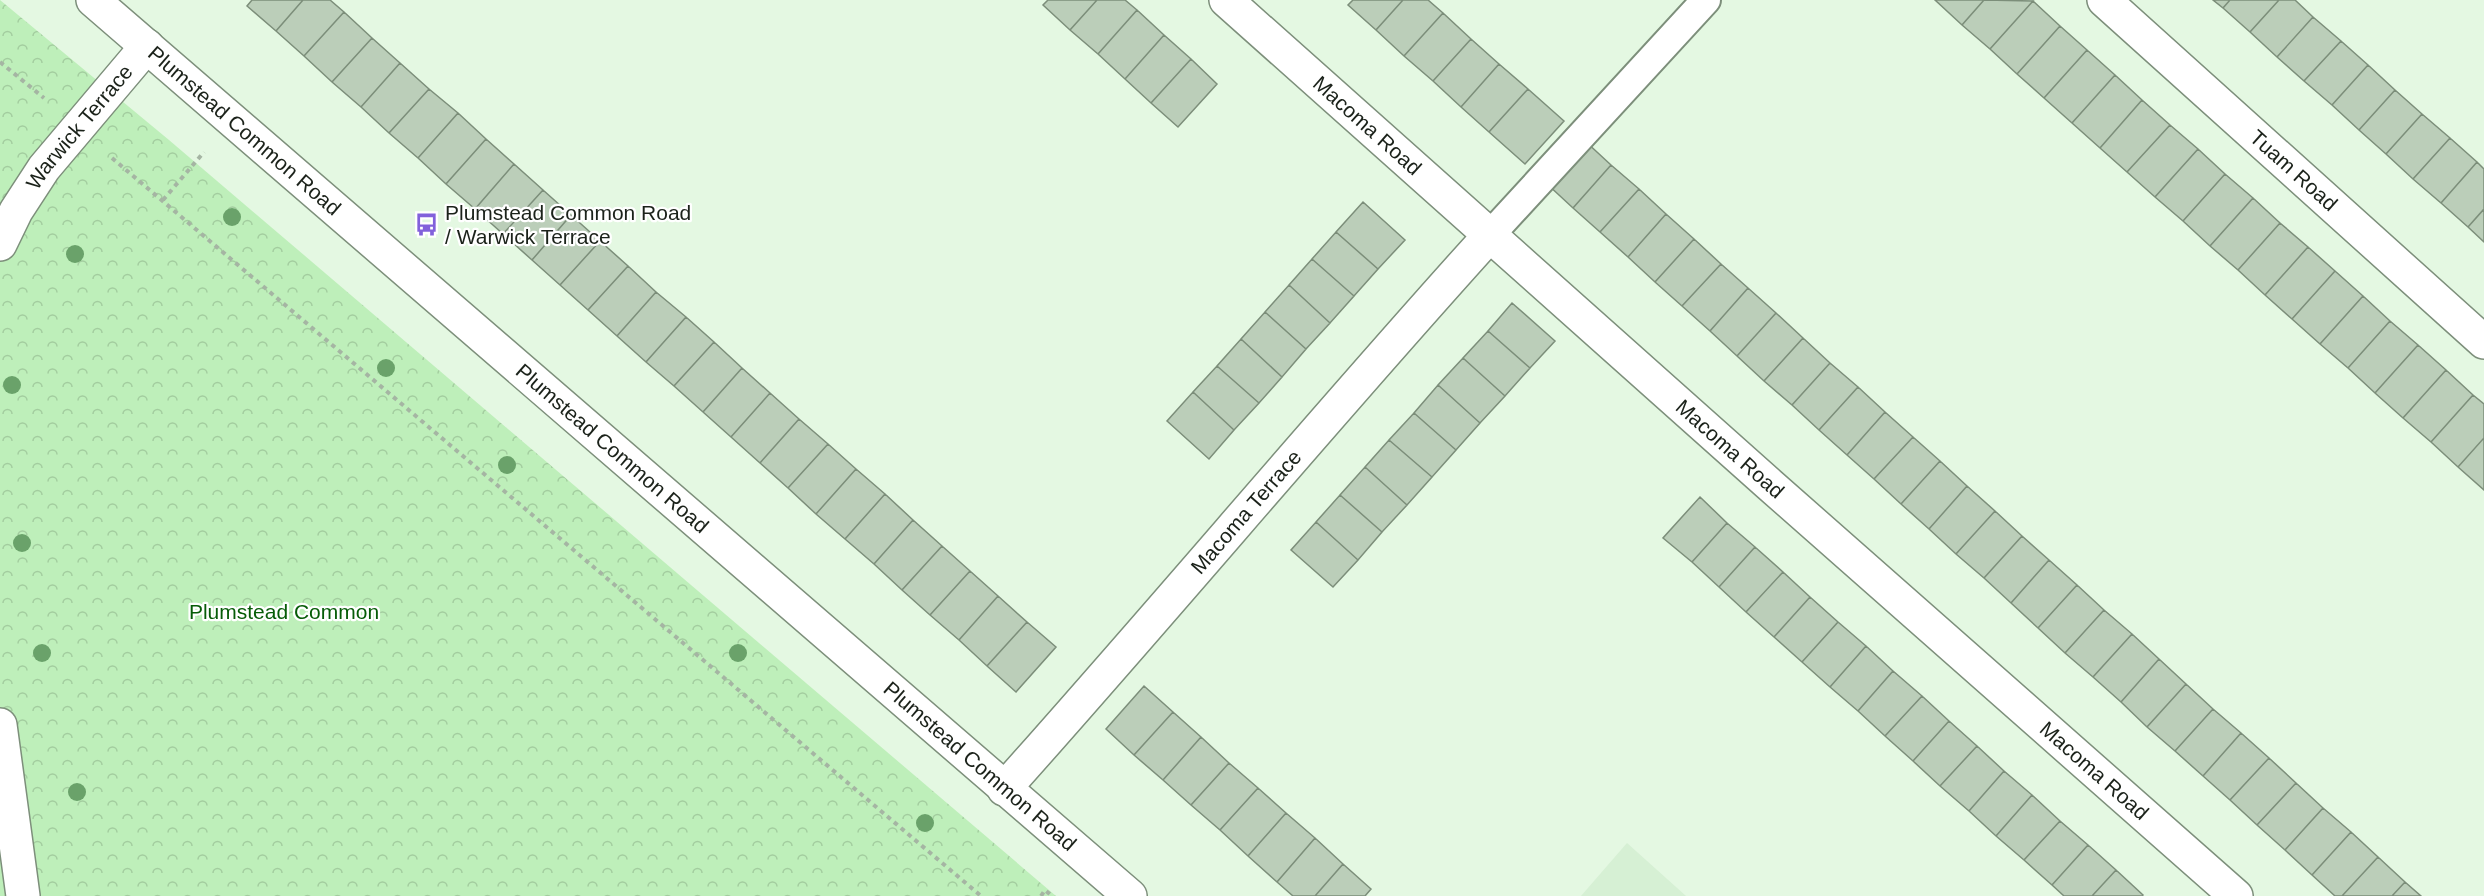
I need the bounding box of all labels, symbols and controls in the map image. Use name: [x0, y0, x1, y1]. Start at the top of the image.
street label: Plumstead Common Road: [144, 41, 345, 220]
street label: Warwick Terrace: [21, 60, 137, 193]
street label: Macoma Road: [1309, 71, 1426, 179]
street label: Tuam Road: [2246, 125, 2342, 215]
place label: Plumstead Common Road / Warwick Terrace: [445, 201, 691, 248]
bus stop icon: Plumstead Common Road / Warwick Terrace: [414, 212, 440, 238]
street label: Plumstead Common Road: [512, 359, 713, 537]
street label: Macoma Road: [1672, 395, 1789, 503]
street label: Macoma Terrace: [1186, 445, 1306, 578]
park label: Plumstead Common: [189, 600, 379, 623]
street label: Plumstead Common Road: [879, 677, 1081, 855]
street label: Macoma Road: [2036, 717, 2153, 824]

